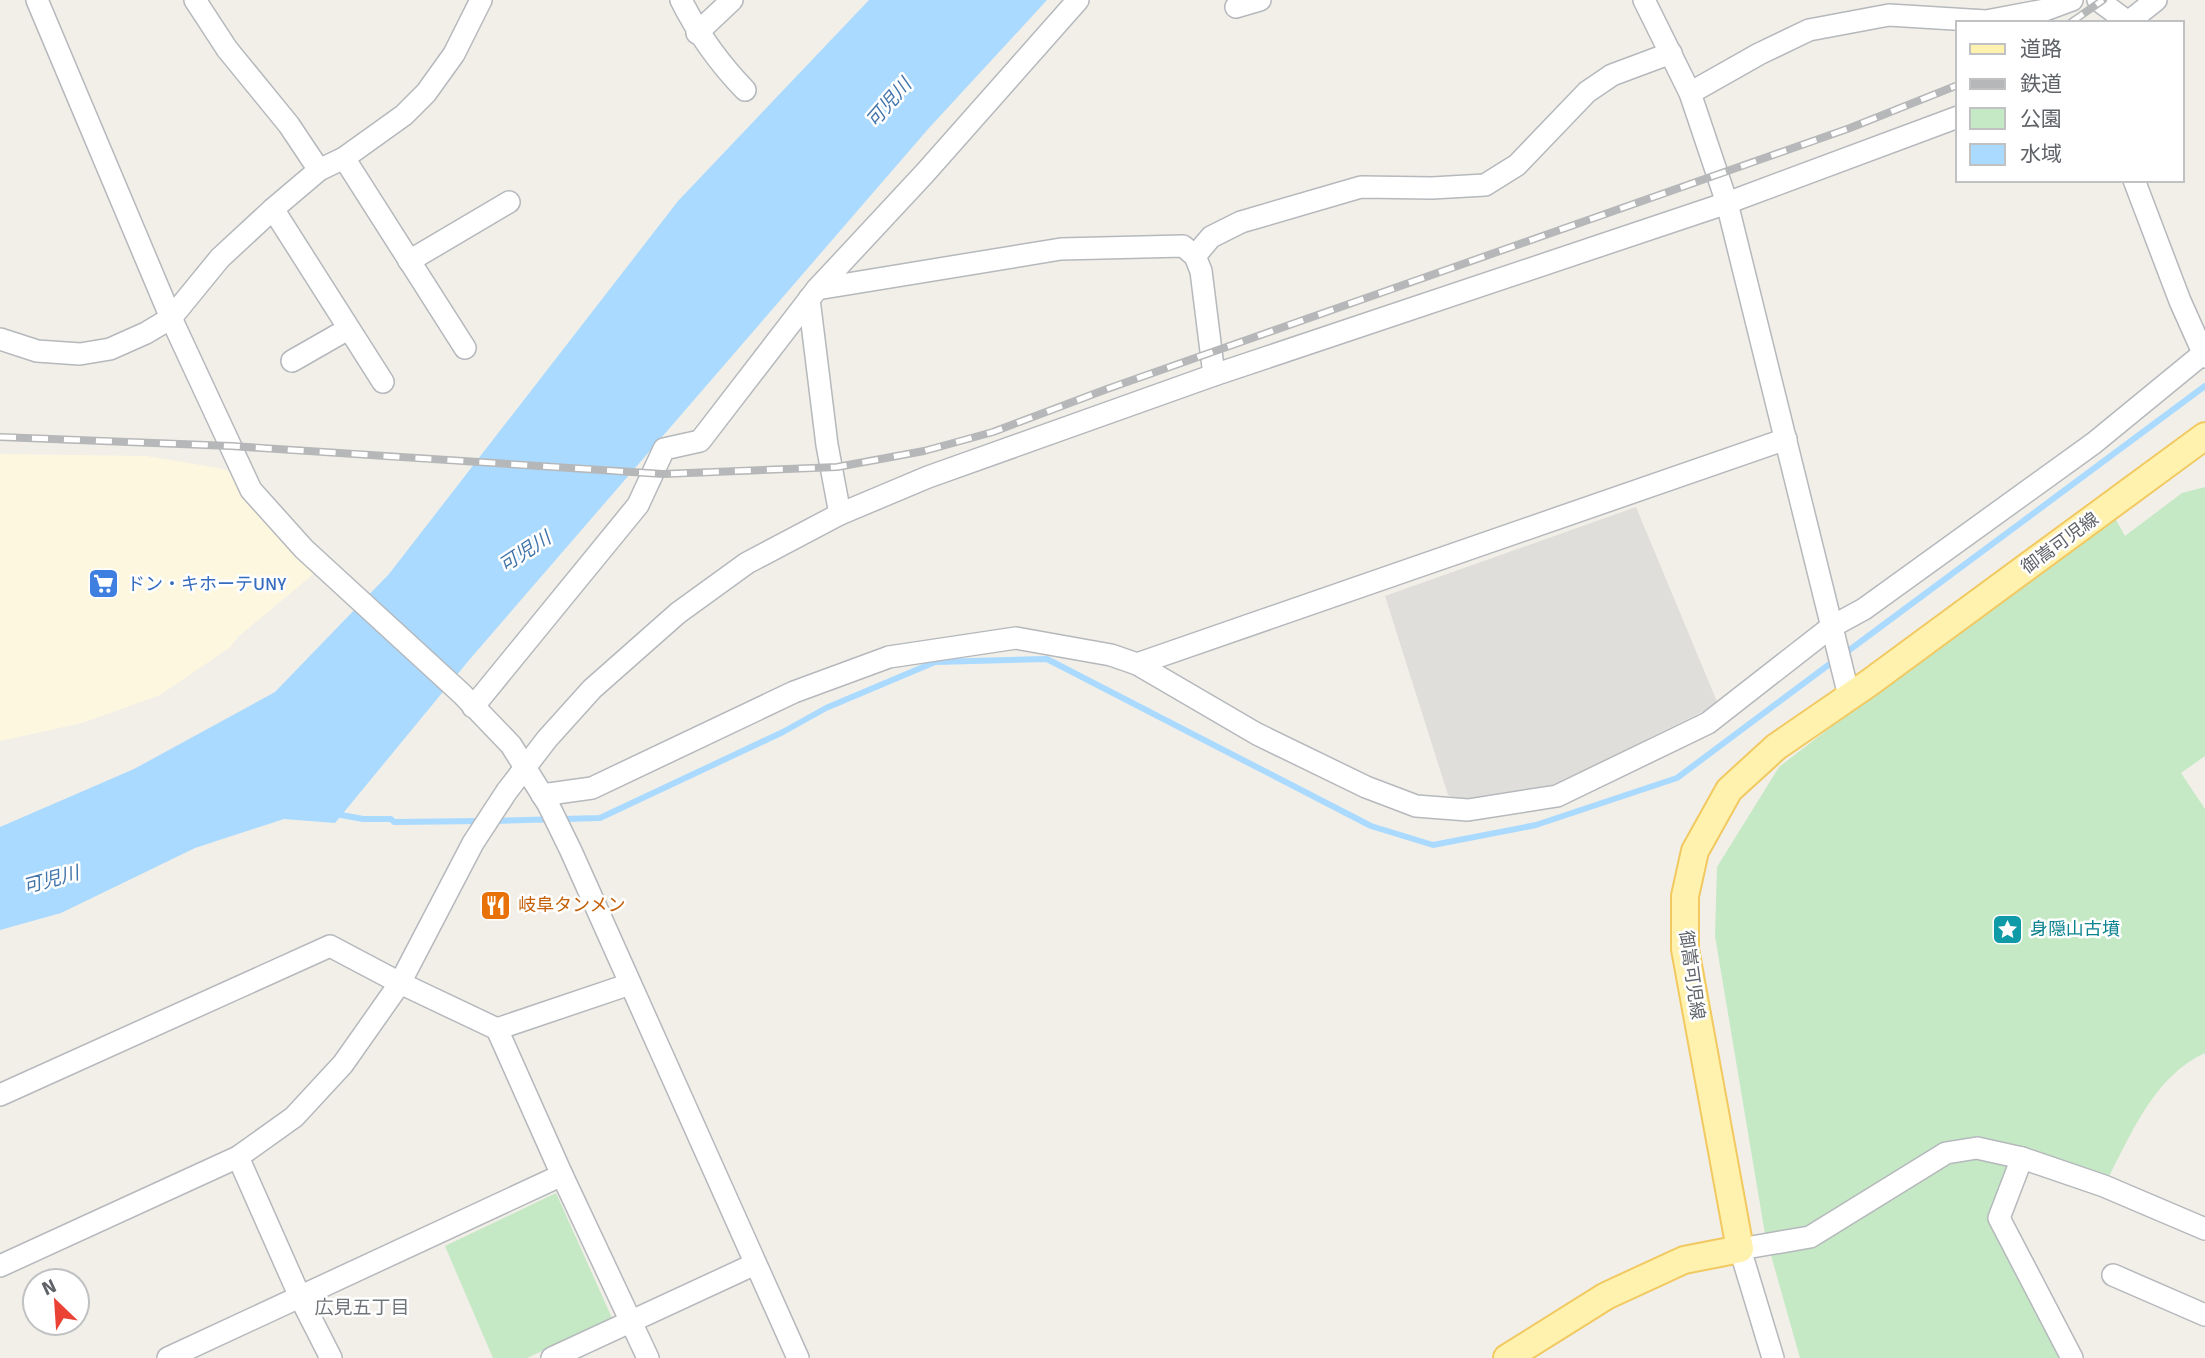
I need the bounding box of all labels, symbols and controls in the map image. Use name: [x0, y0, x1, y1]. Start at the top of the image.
legend: [1956, 21, 2184, 182]
text: 道路: [2020, 36, 2062, 62]
text: 鉄道: [2020, 71, 2062, 97]
water label: 可児川: [861, 72, 918, 132]
text: 公園: [2020, 106, 2062, 132]
text: 水域: [2020, 141, 2062, 167]
street label: 御嵩可児線: [2017, 508, 2103, 578]
water label: 可児川: [495, 525, 557, 578]
supermarket icon: ドン・キホーテUNY: [87, 567, 121, 601]
place label: ドン・キホーテUNY: [127, 573, 286, 595]
water label: 可児川: [20, 861, 84, 899]
restaurant icon: 岐阜タンメン: [478, 888, 512, 922]
place label: 岐阜タンメン: [518, 894, 625, 916]
place icon: 身隠山古墳: [1990, 912, 2024, 946]
place label: 身隠山古墳: [2030, 918, 2120, 940]
street label: 御嵩可児線: [1675, 929, 1709, 1021]
north arrow: [21, 1267, 91, 1337]
text: N: [38, 1274, 60, 1301]
district label: 広見五丁目: [314, 1296, 410, 1320]

